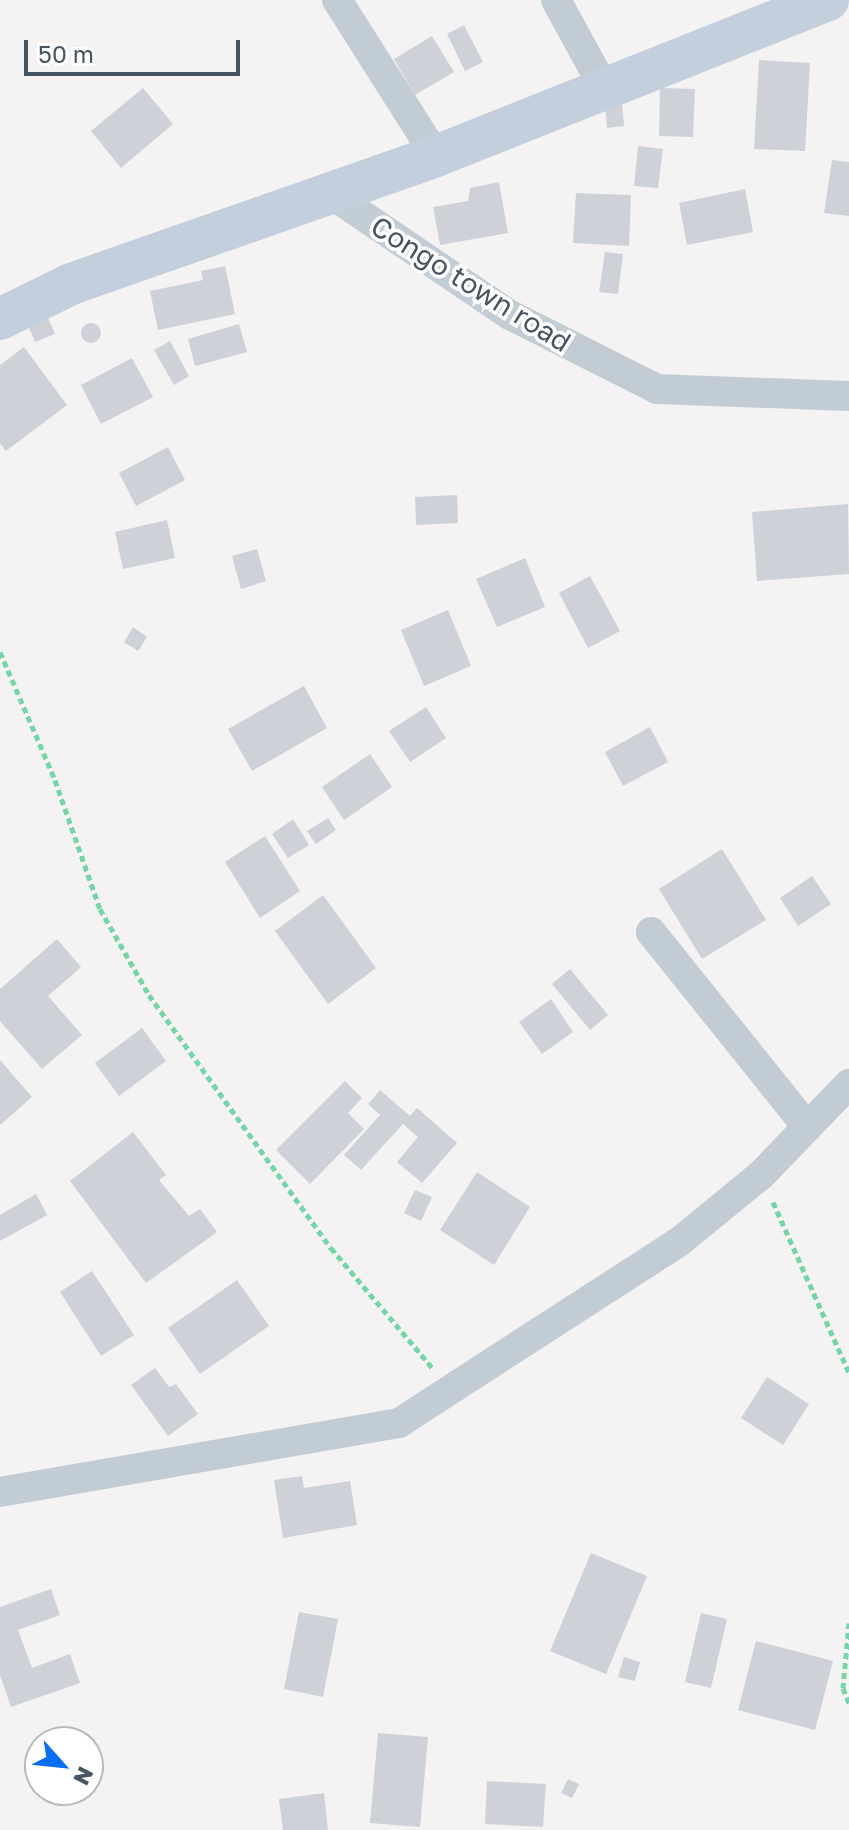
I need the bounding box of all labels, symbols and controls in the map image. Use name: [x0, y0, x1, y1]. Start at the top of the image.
scale bar: [28, 24, 244, 74]
text: 50 m: [38, 39, 94, 68]
street label: Congo town road: [365, 209, 577, 359]
north arrow: [24, 1726, 104, 1806]
text: N: [68, 1763, 100, 1790]

